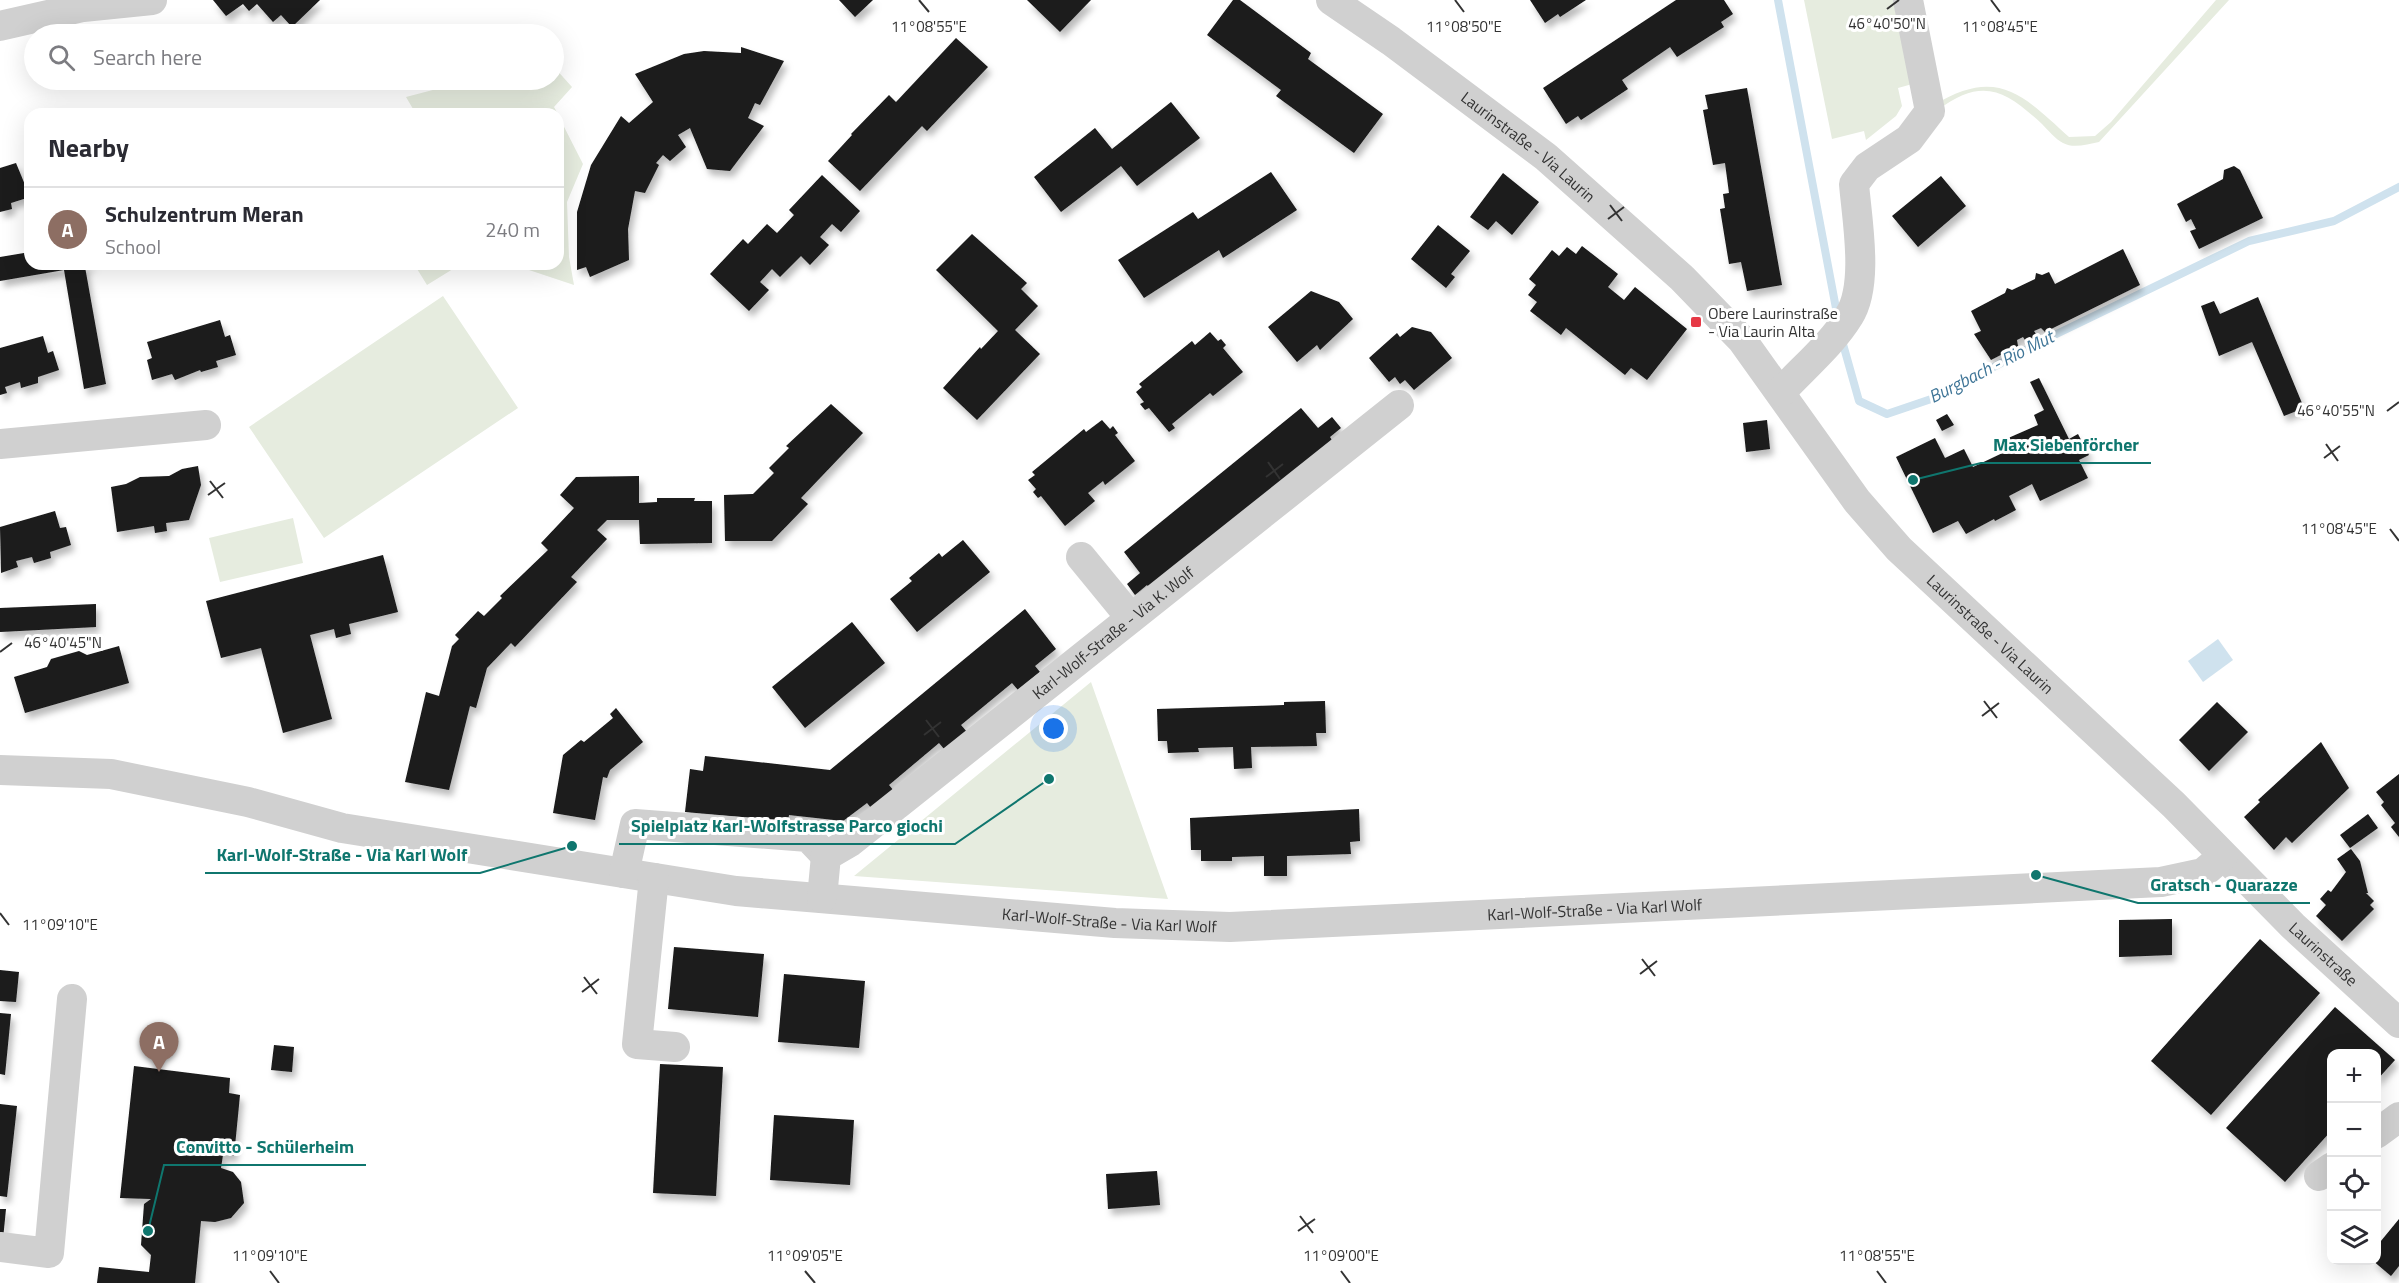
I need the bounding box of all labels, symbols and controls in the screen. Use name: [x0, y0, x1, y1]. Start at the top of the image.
text: 46°40'50"N: [1848, 12, 1926, 35]
text: 11°08'55"E: [891, 15, 967, 38]
text: 11°08'50"E: [1426, 15, 1502, 38]
text: 11°08'45"E: [1962, 15, 2038, 38]
search box: [24, 24, 564, 90]
text: Search here: [93, 40, 202, 74]
icon: search: [45, 41, 78, 74]
street label: Laurinstraße - Via Laurin: [1456, 85, 1601, 208]
text: Nearby: [48, 128, 129, 167]
text: Schulzentrum Meran: [105, 197, 304, 231]
text: A: [61, 214, 74, 245]
text: 240 m: [485, 214, 540, 245]
text: School: [105, 231, 161, 262]
place label: Obere Laurinstraße - Via Laurin Alta: [1708, 301, 1838, 343]
marker: Obere Laurinstraße - Via Laurin Alta: [1689, 315, 1703, 329]
water label: Burgbach - Rio Mut: [1924, 322, 2060, 410]
text: 46°40'55"N: [2297, 399, 2375, 422]
callout: Max Siebenförcher: [1981, 427, 2151, 463]
text: Max Siebenförcher: [1993, 431, 2139, 458]
text: 11°08'45"E: [2301, 517, 2377, 540]
street label: Karl-Wolf-Straße - Via K. Wolf: [1027, 560, 1200, 705]
street label: Laurinstraße - Via Laurin: [1921, 569, 2059, 699]
text: 46°40'45"N: [24, 631, 102, 654]
your location: [1039, 714, 1068, 743]
callout: Spielplatz Karl-Wolfstrasse Parco giochi: [619, 808, 955, 844]
text: Spielplatz Karl-Wolfstrasse Parco giochi: [631, 812, 943, 839]
callout: Karl-Wolf-Straße - Via Karl Wolf: [205, 837, 480, 873]
text: Karl-Wolf-Straße - Via Karl Wolf: [217, 841, 468, 868]
callout: Gratsch - Quarazze: [2138, 867, 2310, 903]
text: Gratsch - Quarazze: [2150, 871, 2298, 898]
street label: Karl-Wolf-Straße - Via Karl Wolf: [1487, 892, 1703, 927]
street label: Karl-Wolf-Straße - Via Karl Wolf: [1001, 902, 1218, 939]
text: 11°09'10"E: [22, 913, 98, 936]
street label: Laurinstraße: [2284, 916, 2363, 992]
pin: A: [140, 1022, 178, 1072]
map controls: [2327, 1049, 2381, 1265]
button: +: [2327, 1049, 2381, 1103]
button: −: [2327, 1103, 2381, 1157]
callout: Convitto - Schülerheim: [164, 1129, 366, 1165]
text: Convitto - Schülerheim: [176, 1133, 354, 1160]
button: locate: [2327, 1157, 2381, 1211]
button: layers: [2327, 1211, 2381, 1265]
text: 11°09'10"E: [232, 1244, 308, 1267]
text: 11°09'05"E: [767, 1244, 843, 1267]
text: 11°09'00"E: [1303, 1244, 1379, 1267]
text: 11°08'55"E: [1839, 1244, 1915, 1267]

